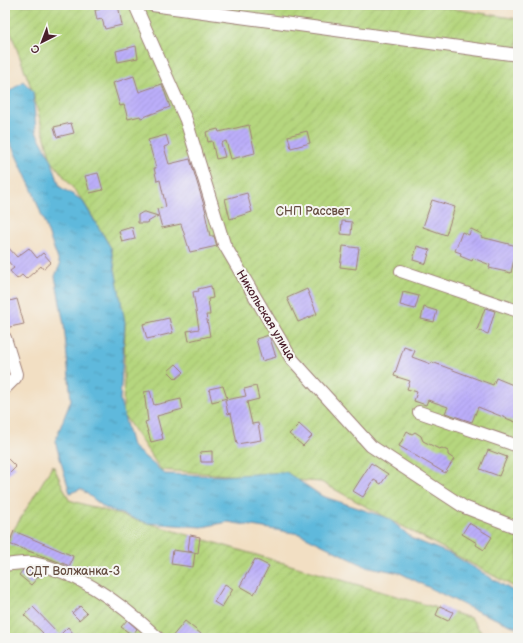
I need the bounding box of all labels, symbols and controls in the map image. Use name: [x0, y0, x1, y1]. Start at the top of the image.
north arrow: [22, 22, 62, 62]
text: С: [28, 41, 43, 56]
park label: СНП Рассвет: [276, 204, 351, 219]
street label: Никольская улица: [233, 267, 299, 363]
park label: СДТ Волжанка-3: [26, 564, 120, 579]

